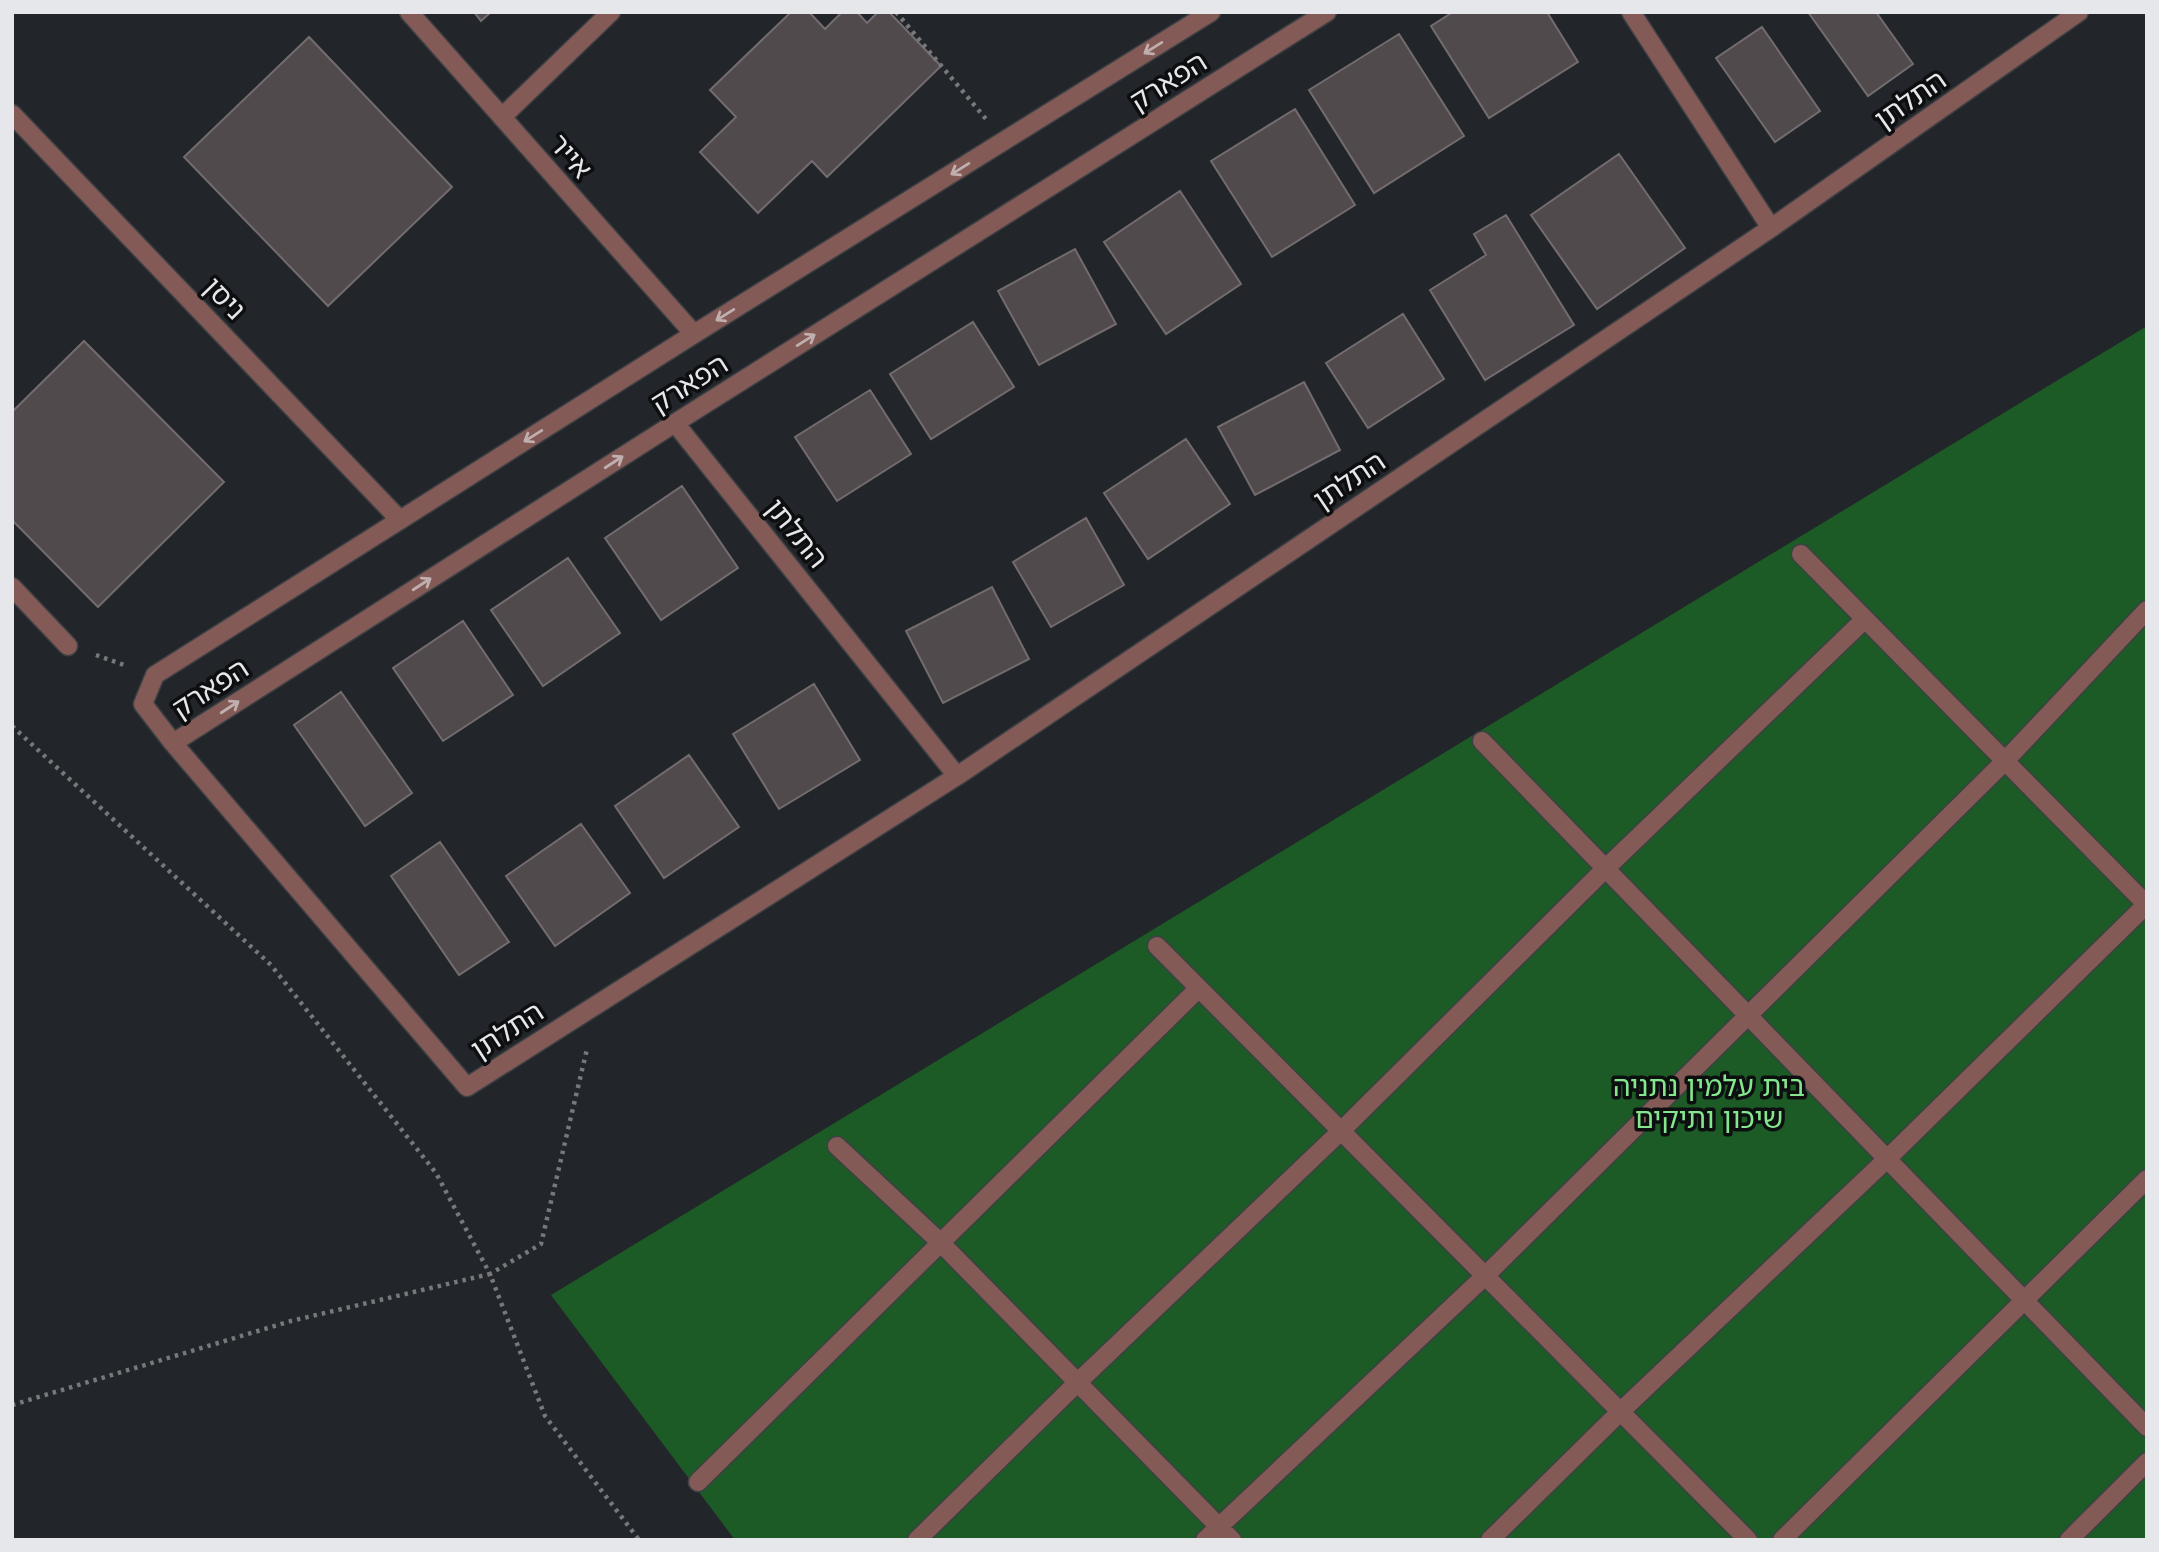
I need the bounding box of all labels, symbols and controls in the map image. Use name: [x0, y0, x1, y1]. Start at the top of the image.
street label: הפארק: [1122, 42, 1215, 121]
one-way arrow: [1144, 42, 1164, 56]
street label: התלתן: [1866, 60, 1955, 139]
street label: אייר: [539, 125, 602, 188]
one-way arrow: [951, 162, 971, 176]
street label: ניסן: [194, 268, 255, 329]
one-way arrow: [716, 308, 736, 322]
one-way arrow: [796, 333, 815, 348]
street label: הפארק: [643, 344, 736, 423]
one-way arrow: [523, 430, 543, 444]
street label: התלתן: [1305, 441, 1394, 520]
one-way arrow: [603, 454, 623, 468]
street label: התלתן: [756, 490, 838, 577]
one-way arrow: [412, 577, 431, 592]
street label: הפארק: [164, 648, 257, 729]
one-way arrow: [220, 699, 240, 713]
street label: התלתן: [463, 992, 552, 1069]
park label: בית עלמין נתניה שיכון ותיקים: [1613, 1066, 1805, 1139]

